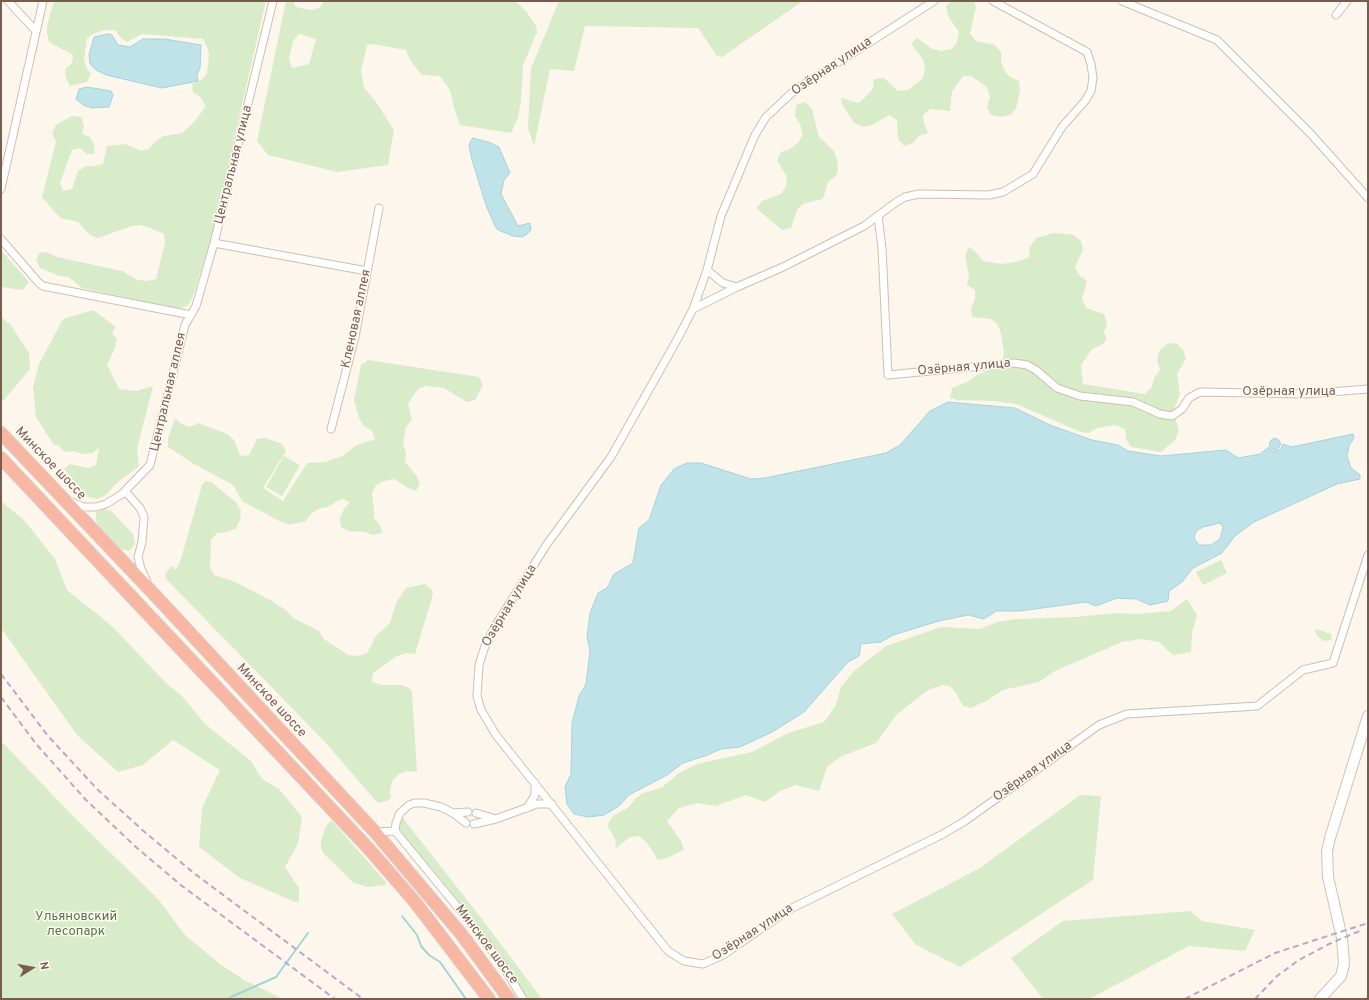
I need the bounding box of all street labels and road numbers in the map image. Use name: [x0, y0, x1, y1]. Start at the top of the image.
street label: Озёрная улица: [789, 34, 875, 100]
street label: Центральная улица: [212, 104, 256, 226]
street label: Кленовая аллея: [339, 268, 375, 370]
street label: Центральная аллея: [148, 331, 190, 453]
street label: Озёрная улица: [917, 356, 1011, 380]
street label: Озёрная улица: [1242, 384, 1336, 400]
street label: Минское шоссе: [11, 424, 89, 504]
street label: Озёрная улица: [479, 562, 541, 650]
street label: Минское шоссе: [233, 661, 309, 741]
street label: Озёрная улица: [991, 738, 1075, 806]
street label: Озёрная улица: [710, 901, 796, 965]
street label: Минское шоссе: [451, 902, 521, 988]

